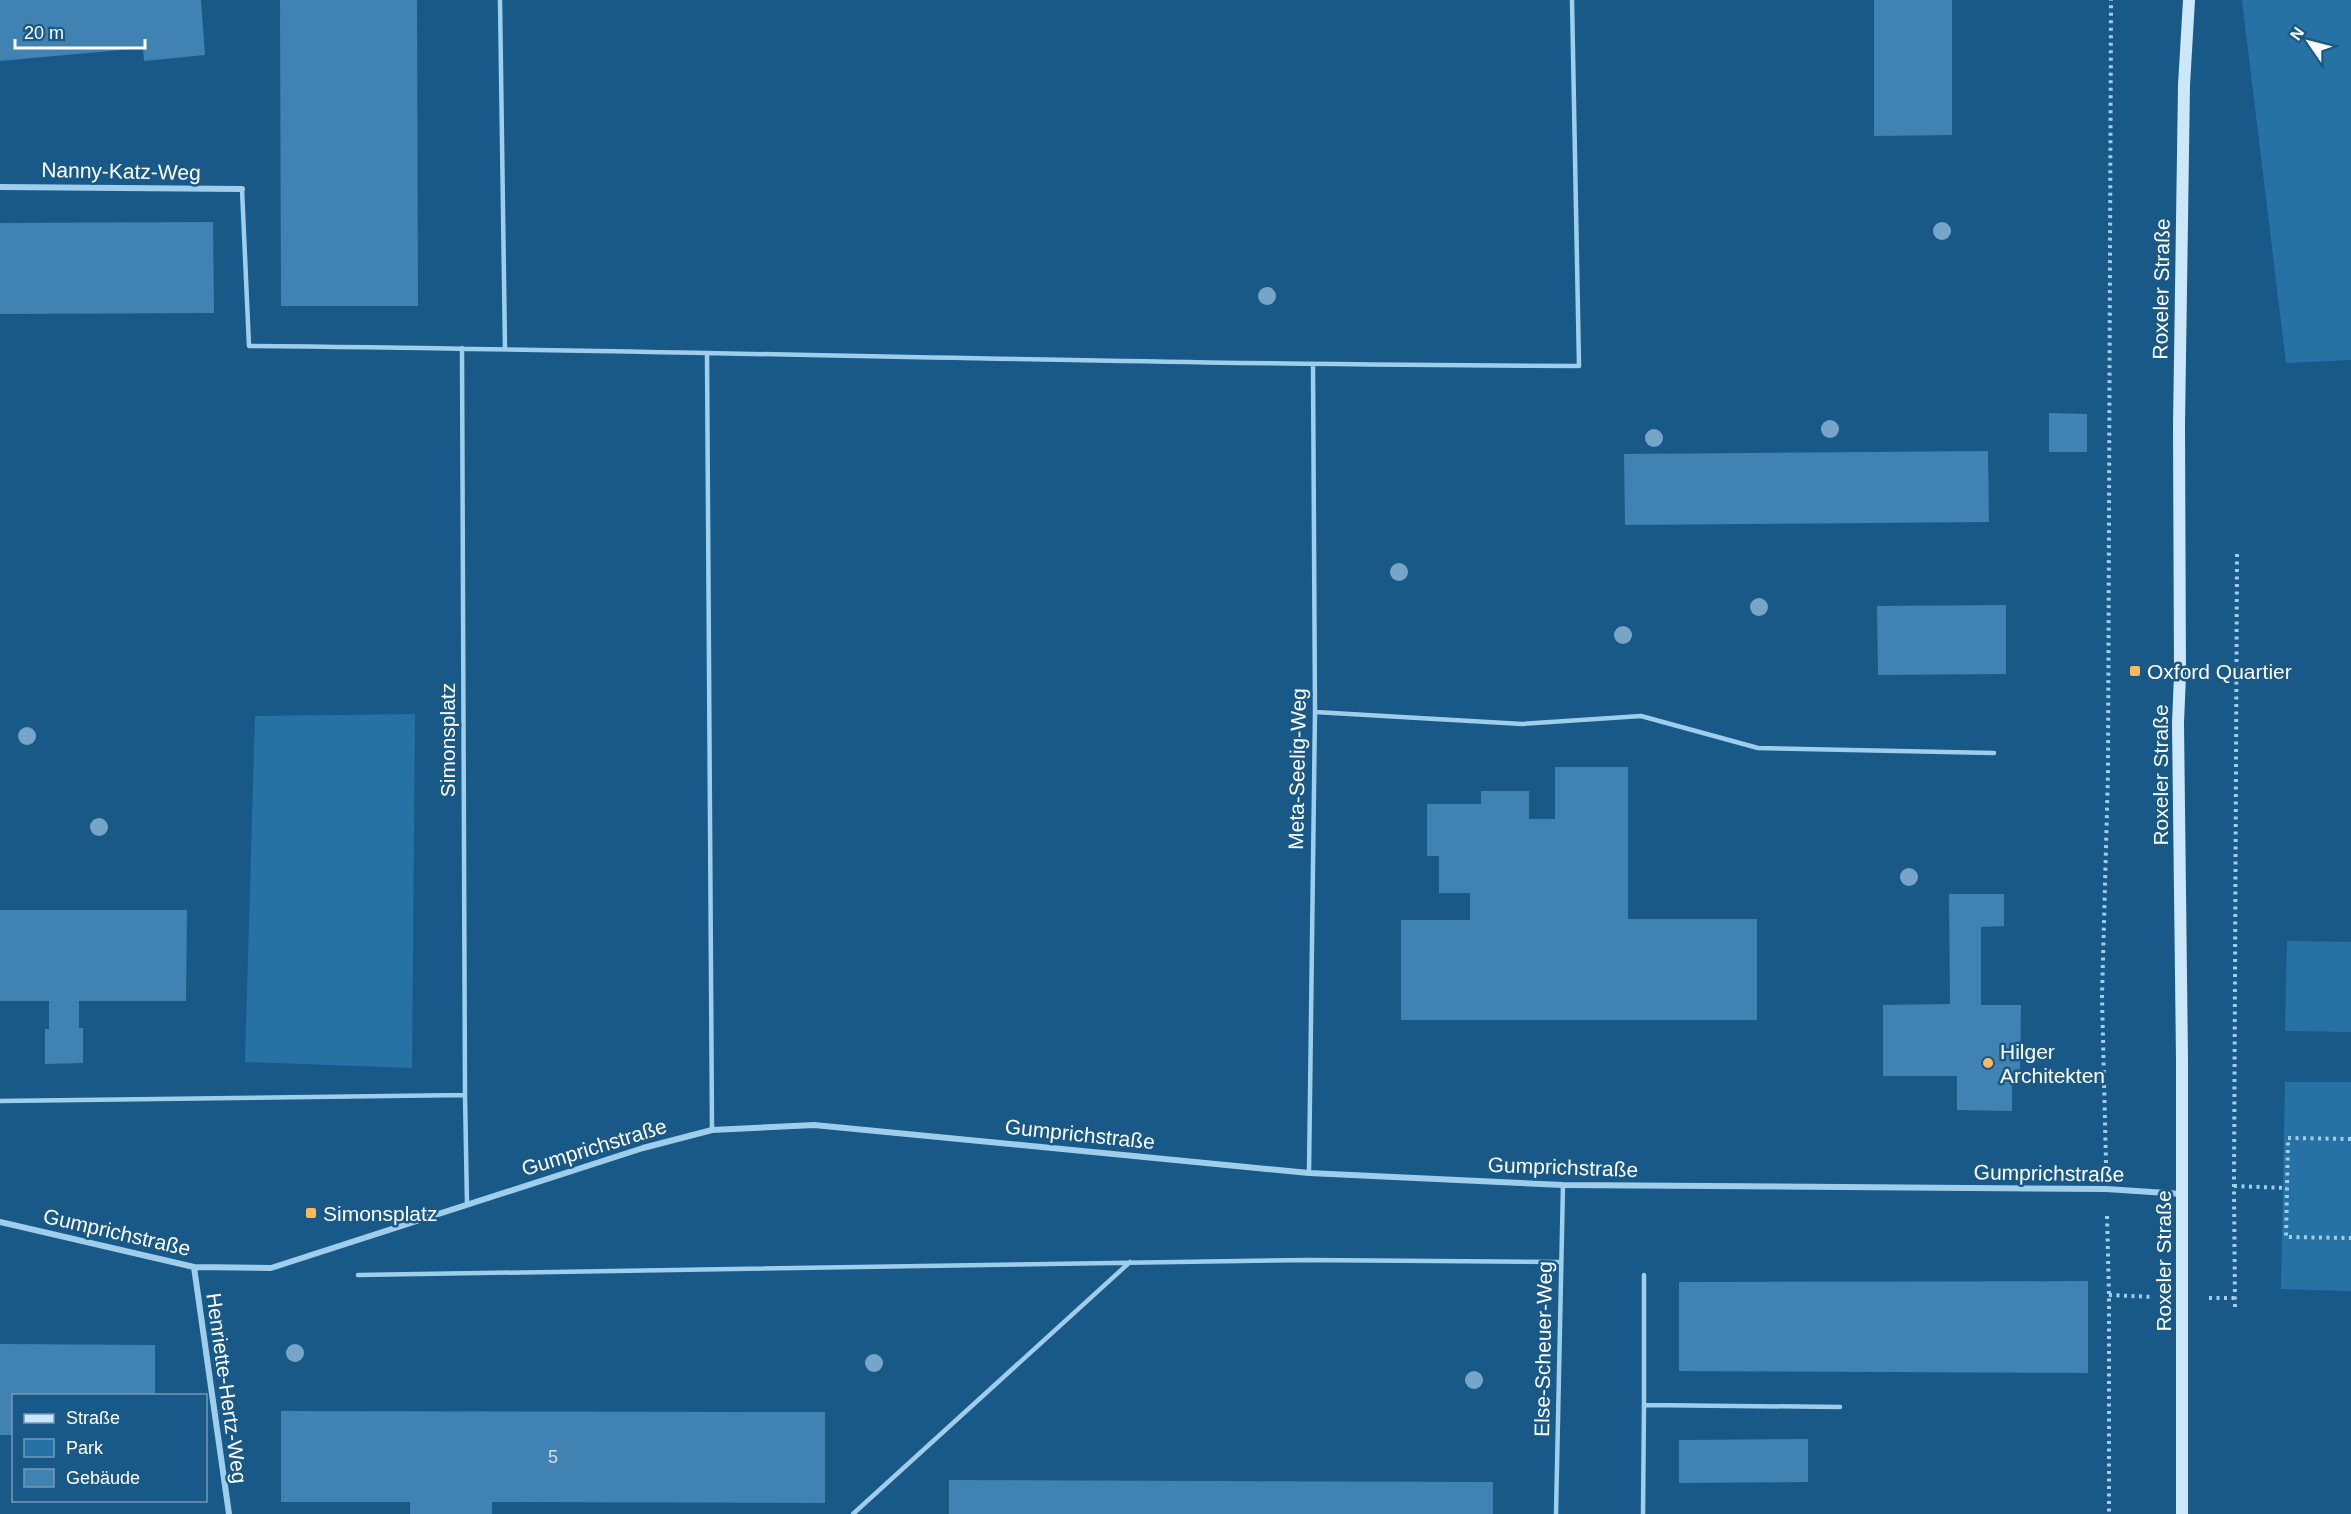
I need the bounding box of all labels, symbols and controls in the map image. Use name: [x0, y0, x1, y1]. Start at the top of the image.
scale bar: [15, 12, 146, 50]
north arrow: [2279, 12, 2339, 72]
text: 20 m: [24, 23, 64, 43]
text: N: [2287, 24, 2307, 43]
street label: Nanny-Katz-Weg: [41, 158, 201, 184]
street label: Roxeler Straße: [2148, 218, 2174, 360]
place label: Oxford Quartier: [2147, 660, 2292, 683]
marker: Oxford Quartier: [2128, 664, 2142, 678]
street label: Simonsplatz: [436, 683, 459, 797]
street label: Meta-Seelig-Weg: [1284, 688, 1310, 850]
street label: Roxeler Straße: [2149, 704, 2172, 846]
place label: Hilger Architekten: [2000, 1040, 2105, 1087]
marker: Hilger Architekten: [1981, 1056, 1995, 1070]
street label: Gumprichstraße: [519, 1114, 669, 1180]
street label: Gumprichstraße: [1004, 1115, 1156, 1153]
street label: Gumprichstraße: [1487, 1153, 1639, 1181]
street label: Gumprichstraße: [1974, 1160, 2124, 1186]
street label: Roxeler Straße: [2152, 1190, 2175, 1332]
place label: Simonsplatz: [323, 1202, 437, 1225]
street label: Gumprichstraße: [41, 1204, 193, 1260]
marker: Simonsplatz: [304, 1206, 318, 1220]
street label: Else-Scheuer-Weg: [1530, 1261, 1556, 1437]
street label: Henriette-Hertz-Weg: [202, 1291, 252, 1485]
legend: [12, 1394, 207, 1502]
text: Straße: [66, 1408, 120, 1428]
text: Park: [66, 1438, 104, 1458]
house number: 5: [548, 1447, 558, 1467]
text: Gebäude: [66, 1468, 140, 1488]

